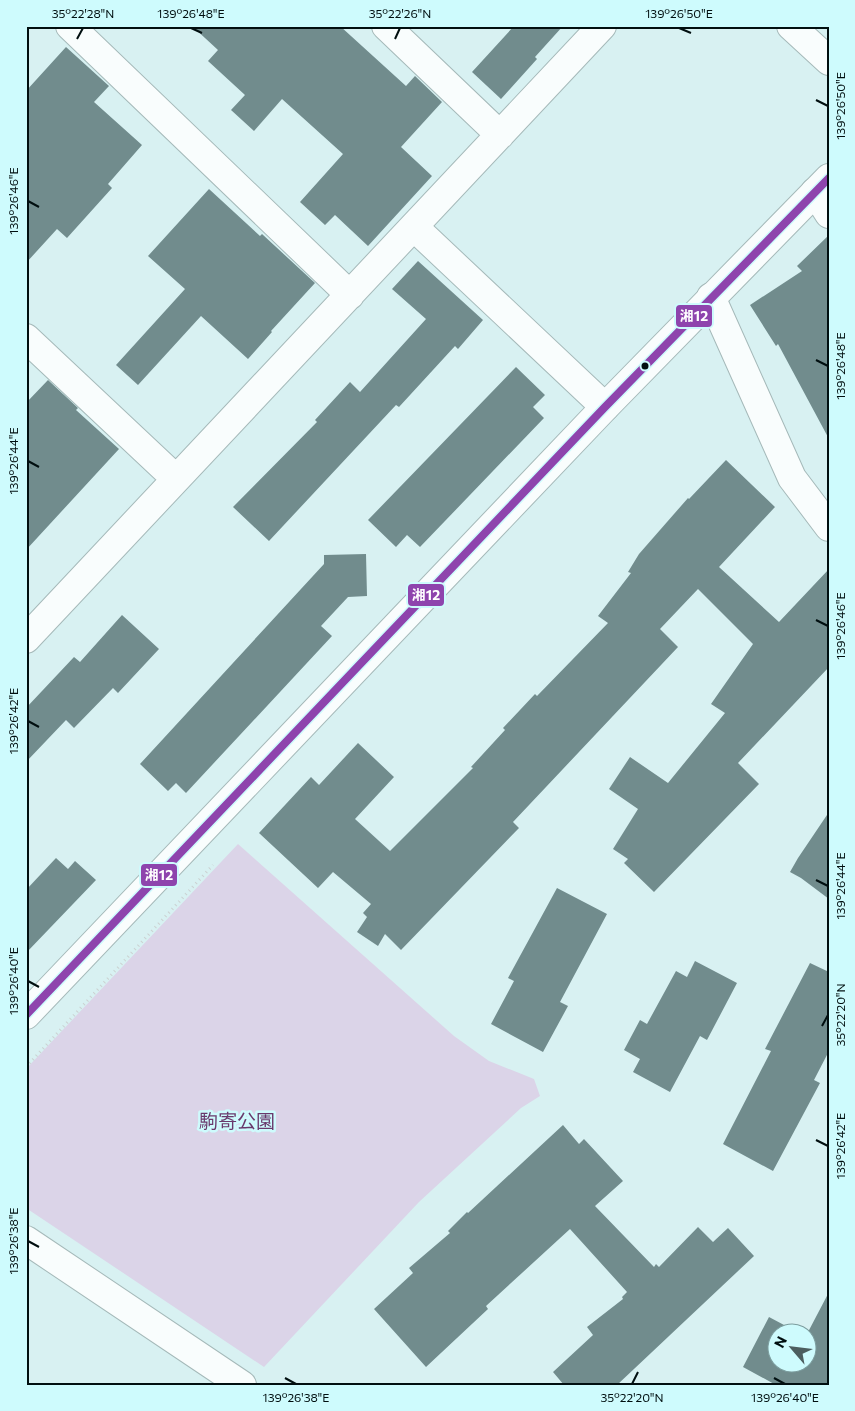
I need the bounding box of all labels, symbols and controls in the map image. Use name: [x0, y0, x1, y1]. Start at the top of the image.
text: 35°22'28"N: [52, 6, 114, 20]
text: 139°26'48"E: [157, 6, 225, 20]
text: 35°22'26"N: [369, 6, 431, 20]
text: 139°26'50"E: [645, 6, 713, 20]
text: 139°26'50"E: [833, 72, 847, 140]
text: 139°26'46"E: [6, 167, 20, 235]
line badge: 湘12: [675, 304, 713, 328]
text: 湘12: [680, 307, 708, 324]
text: 139°26'48"E: [833, 332, 847, 400]
unlabelled marker: [640, 361, 650, 371]
text: 139°26'44"E: [6, 427, 20, 495]
line badge: 湘12: [407, 583, 445, 607]
text: 湘12: [412, 586, 440, 603]
text: 139°26'46"E: [833, 592, 847, 660]
text: 139°26'42"E: [6, 688, 20, 754]
text: 139°26'44"E: [833, 852, 847, 920]
line badge: 湘12: [140, 863, 178, 887]
text: 湘12: [145, 866, 173, 883]
text: 139°26'40"E: [6, 947, 20, 1015]
text: 35°22'20"N: [833, 983, 847, 1047]
park label: 駒寄公園: [199, 1109, 275, 1132]
text: 139°26'42"E: [833, 1113, 847, 1179]
text: 139°26'38"E: [6, 1208, 20, 1274]
north arrow: [768, 1324, 818, 1374]
text: N: [770, 1333, 790, 1350]
text: 139°26'38"E: [263, 1390, 329, 1404]
text: 35°22'20"N: [600, 1390, 664, 1404]
text: 139°26'40"E: [751, 1390, 819, 1404]

